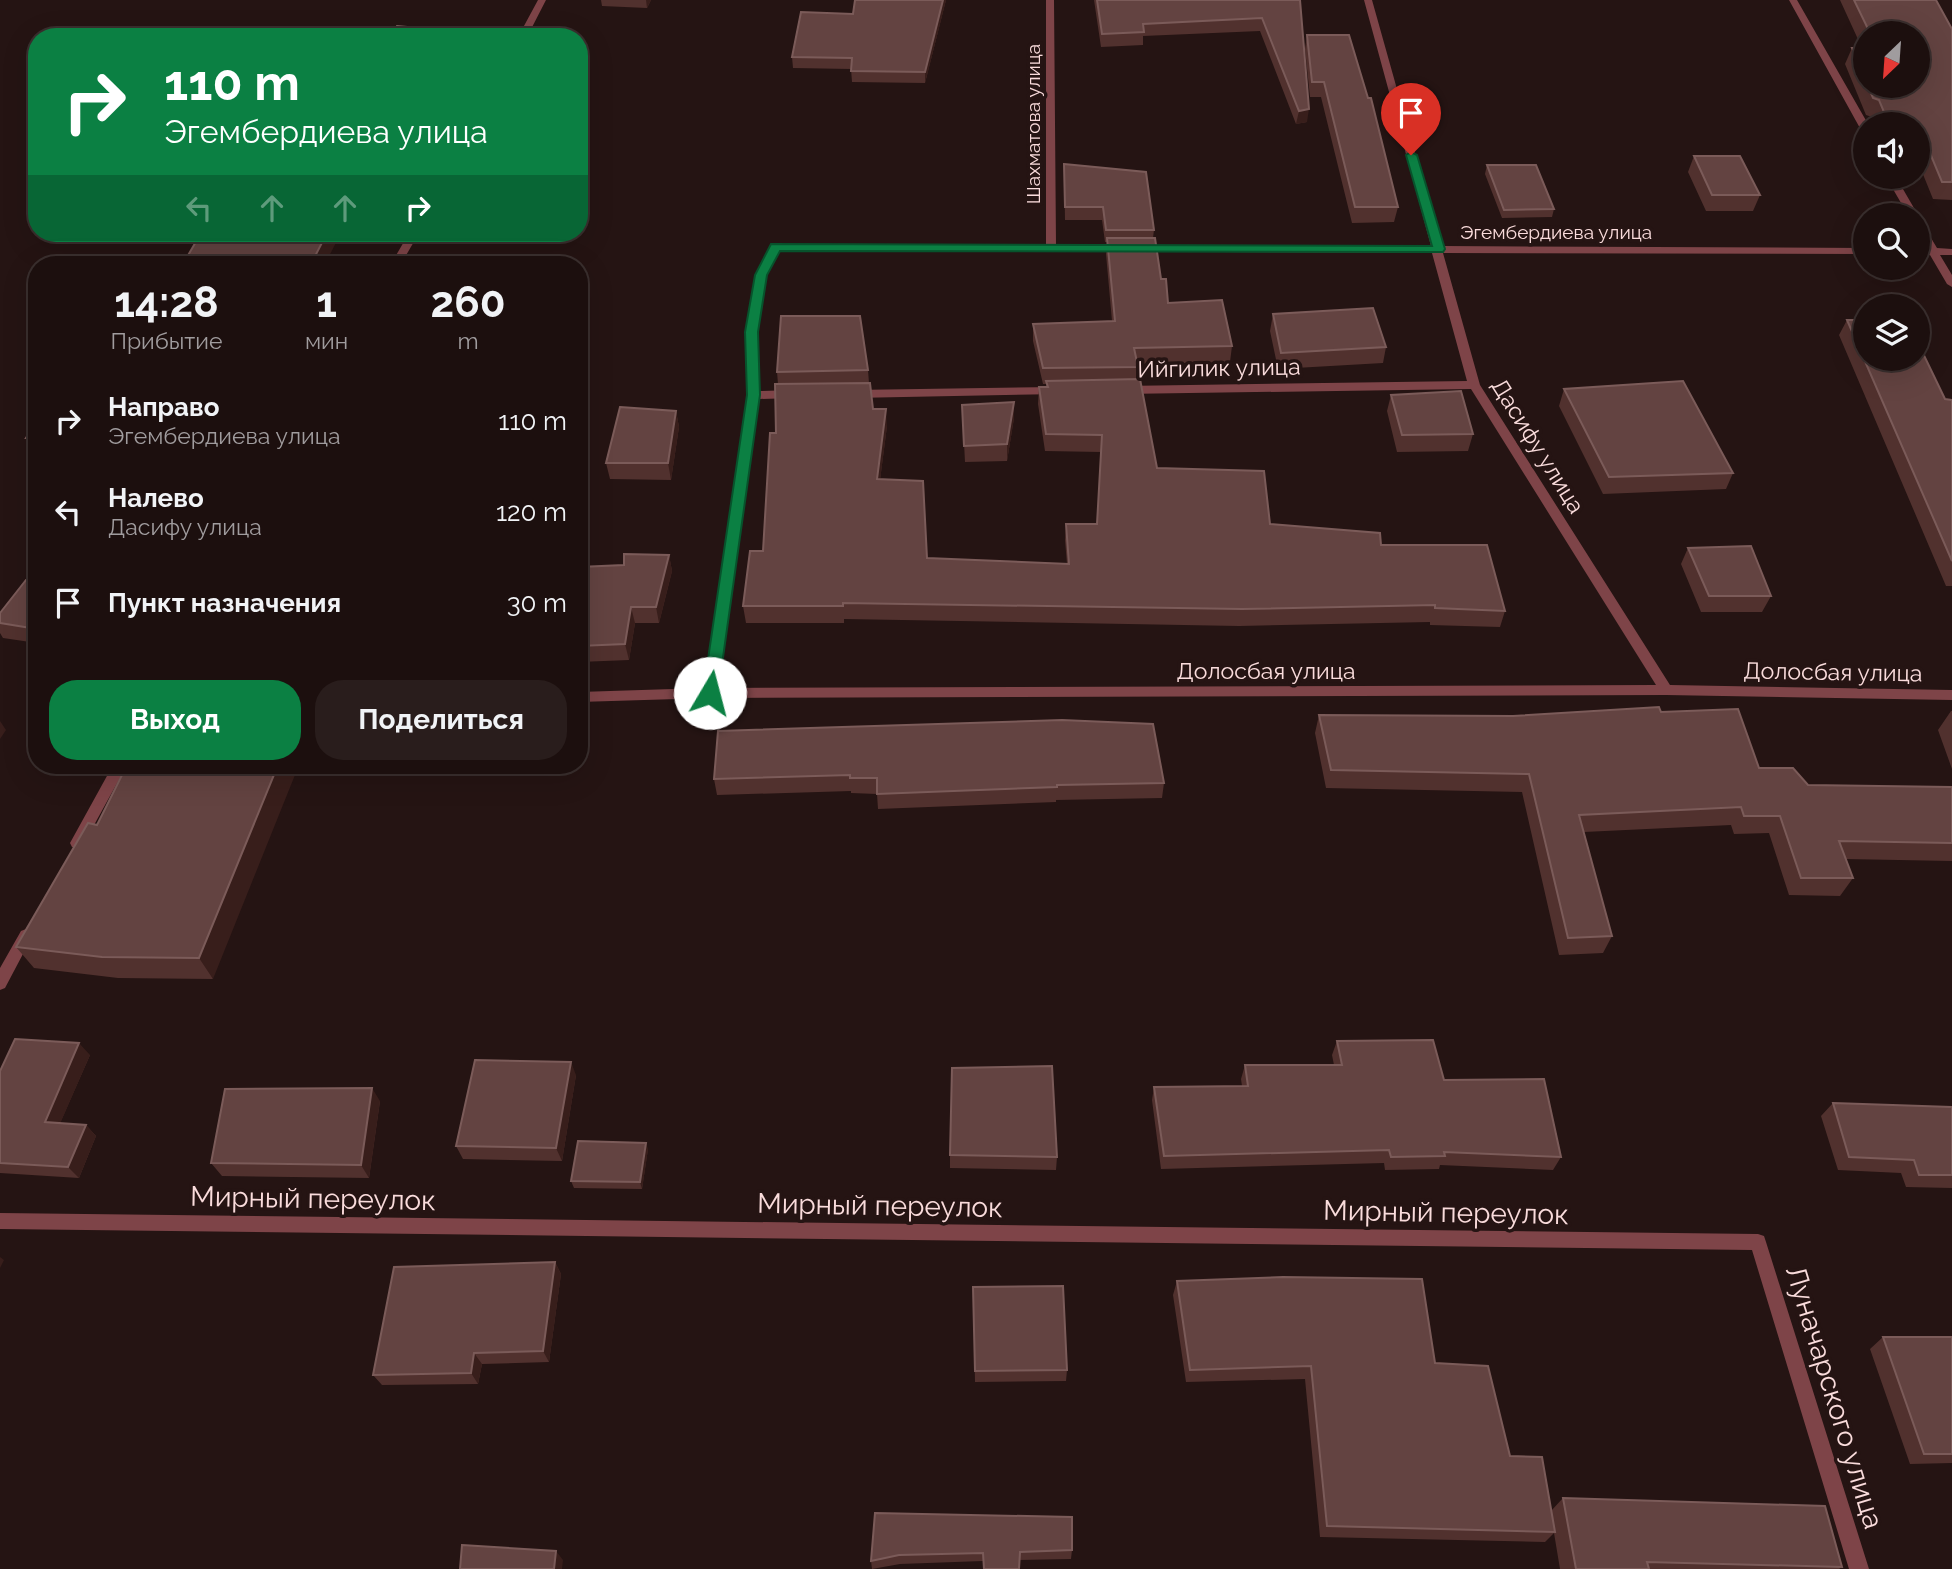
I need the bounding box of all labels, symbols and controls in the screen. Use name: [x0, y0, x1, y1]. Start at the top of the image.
north arrow: [1853, 21, 1930, 98]
map controls: [1853, 21, 1930, 371]
street label: Шахматова улица: [1022, 44, 1044, 204]
text: 110 m: [164, 54, 300, 111]
icon: right: [49, 56, 140, 147]
pin: [1381, 83, 1441, 155]
icon: arrive: [1392, 94, 1430, 132]
button: sound: [1853, 112, 1930, 189]
text: Эгембердиева улица: [164, 113, 488, 150]
icon: left: [180, 189, 218, 227]
icon: ahead: [253, 189, 291, 227]
icon: ahead: [326, 189, 364, 227]
icon: right: [399, 189, 437, 227]
button: search: [1853, 203, 1930, 280]
street label: Эгембердиева улица: [1460, 221, 1652, 243]
text: 14:28: [114, 278, 219, 327]
text: 1: [316, 278, 337, 327]
text: 260: [431, 278, 506, 327]
button: layers: [1853, 294, 1930, 371]
text: Прибытие: [110, 327, 222, 354]
text: мин: [305, 327, 348, 354]
text: m: [457, 327, 479, 354]
street label: Ийгилик улица: [1137, 353, 1301, 382]
street label: Дасифу улица: [1486, 373, 1591, 518]
text: Направо: [108, 392, 219, 422]
icon: right: [49, 402, 87, 440]
text: 110 m: [498, 406, 567, 436]
text: Эгембердиева улица: [108, 422, 341, 449]
text: Налево: [108, 483, 204, 513]
icon: left: [49, 493, 87, 531]
text: 120 m: [496, 497, 567, 527]
text: Дасифу улица: [108, 513, 262, 540]
icon: arrive: [49, 584, 87, 622]
text: Пункт назначения: [108, 588, 341, 618]
text: 30 m: [507, 588, 567, 618]
position arrow: [673, 656, 747, 730]
street label: Долосбая улица: [1743, 656, 1923, 687]
street label: Долосбая улица: [1176, 657, 1356, 684]
button: Выход: [49, 680, 301, 760]
button: Поделиться: [315, 680, 567, 760]
street label: Мирный переулок: [190, 1180, 436, 1217]
street label: Мирный переулок: [757, 1187, 1003, 1224]
street label: Мирный переулок: [1323, 1194, 1569, 1231]
street label: Луначарского улица: [1779, 1262, 1890, 1533]

